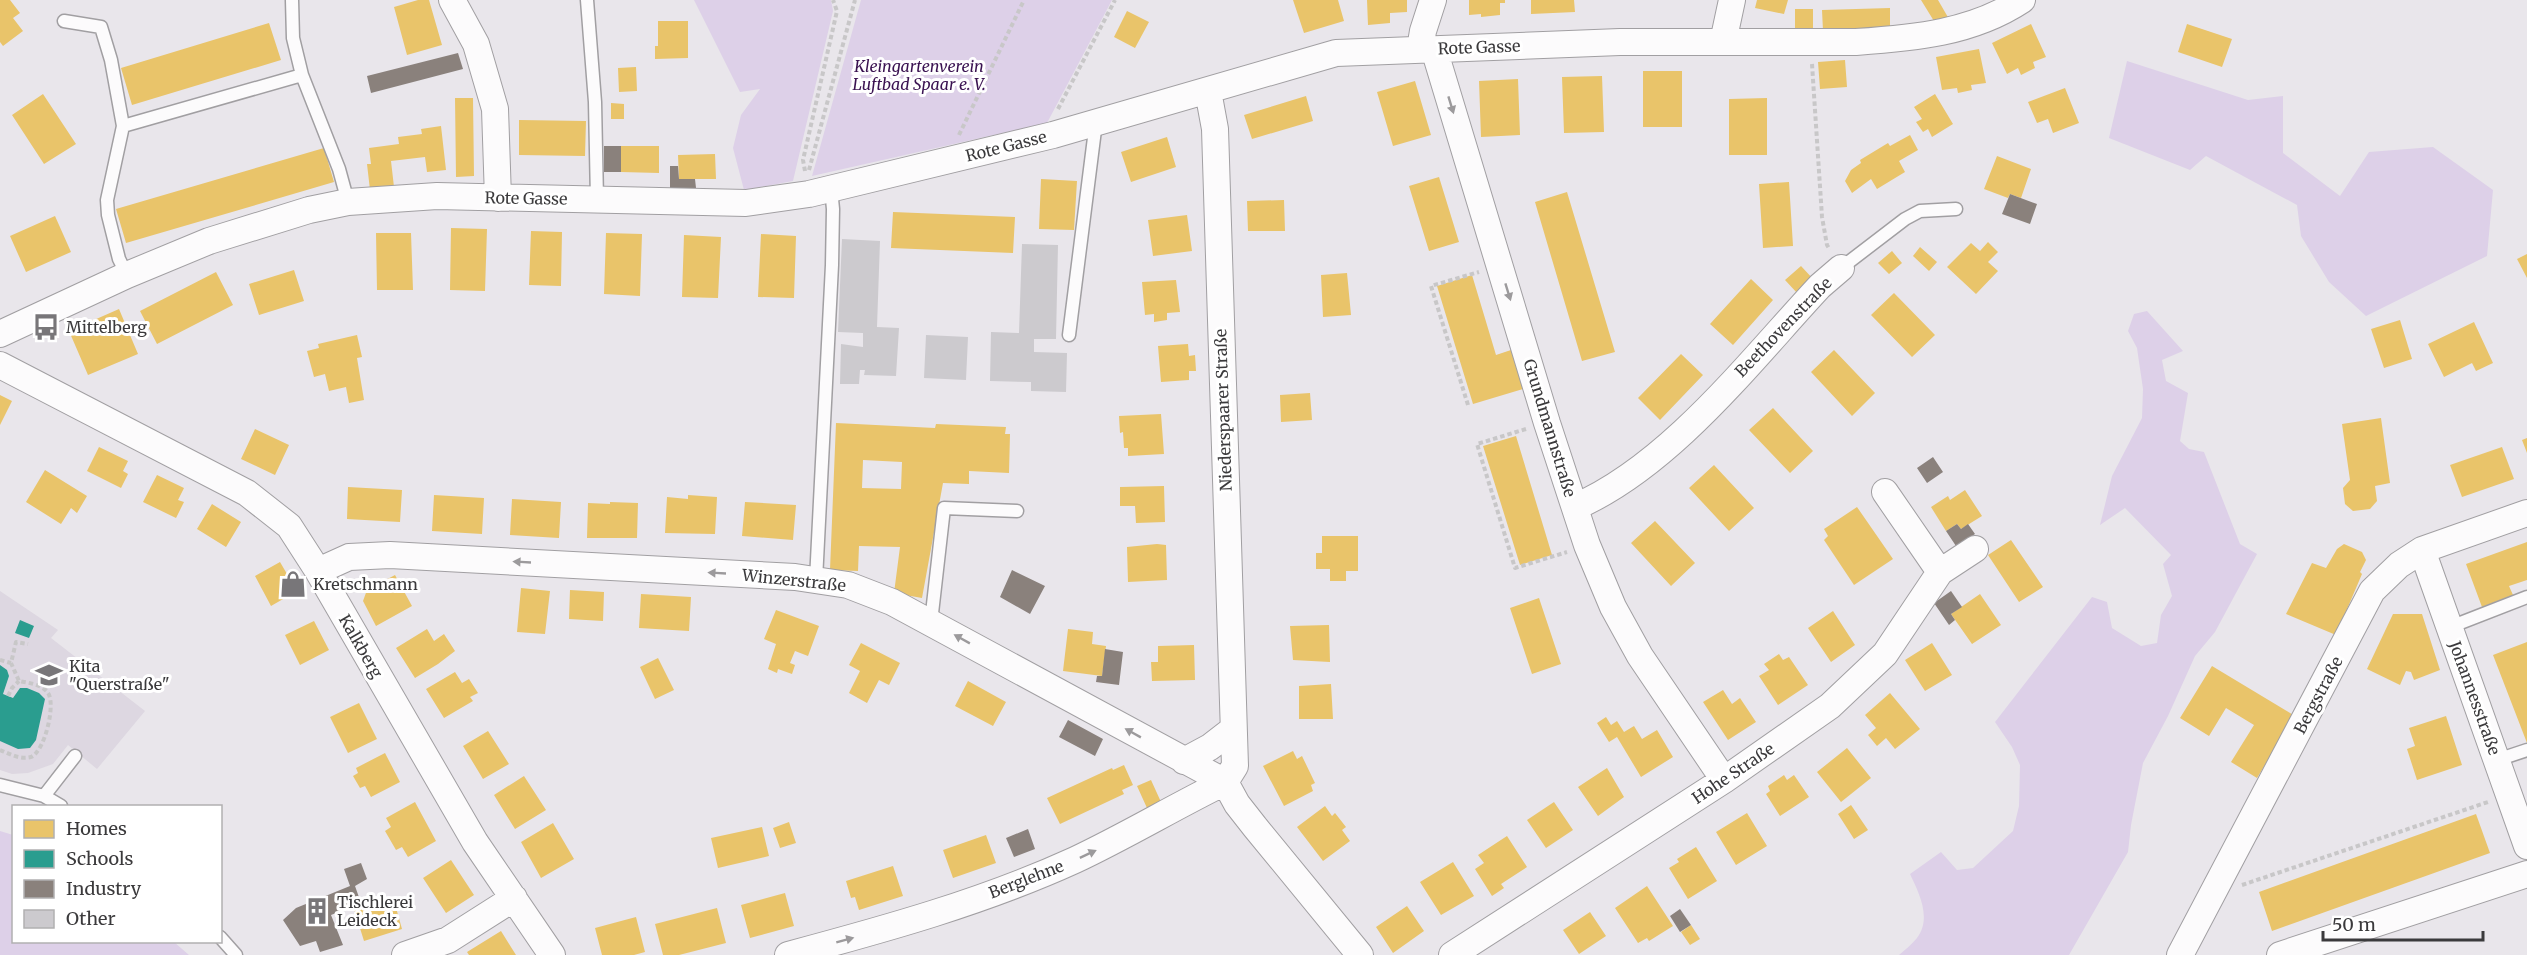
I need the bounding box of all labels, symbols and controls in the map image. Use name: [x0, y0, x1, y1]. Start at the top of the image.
street label: Rote Gasse: [1437, 36, 1521, 58]
park label: Kleingartenverein Luftbad Spaar e. V.: [853, 56, 985, 94]
one-way arrow: [1447, 96, 1456, 114]
street label: Rote Gasse: [963, 126, 1049, 166]
street label: Rote Gasse: [484, 187, 568, 209]
street label: Beethovenstraße: [1730, 273, 1836, 381]
one-way arrow: [1504, 283, 1513, 301]
bus stop icon: Mittelberg: [31, 312, 61, 342]
place label: Mittelberg: [66, 317, 147, 337]
street label: Niederspaarer Straße: [1210, 328, 1236, 492]
street label: Grundmannstraße: [1519, 357, 1581, 499]
one-way arrow: [513, 558, 532, 567]
street label: Winzerstraße: [740, 564, 847, 595]
one-way arrow: [708, 568, 727, 577]
shop icon: Kretschmann: [278, 569, 308, 599]
place label: Kretschmann: [313, 574, 418, 594]
street label: Kalkberg: [335, 611, 387, 682]
one-way arrow: [953, 634, 970, 644]
street label: Johannesstraße: [2445, 637, 2505, 758]
street label: Bergstraße: [2289, 653, 2347, 737]
place label: Kita "Querstraße": [69, 656, 170, 694]
school or university icon: Kita "Querstraße": [34, 660, 64, 690]
one-way arrow: [1124, 728, 1141, 738]
street label: Hohe Straße: [1688, 738, 1778, 808]
legend: [12, 805, 222, 943]
text: Homes: [66, 817, 127, 840]
text: Schools: [66, 847, 134, 870]
one-way arrow: [1079, 849, 1096, 858]
street label: Berglehne: [986, 856, 1066, 902]
text: Industry: [66, 877, 142, 900]
place label: Tischlerei Leideck: [337, 892, 413, 930]
building icon: Tischlerei Leideck: [302, 896, 332, 926]
scale bar: [2323, 904, 2484, 942]
text: Other: [66, 907, 116, 930]
text: 50 m: [2332, 913, 2376, 936]
one-way arrow: [836, 935, 854, 944]

